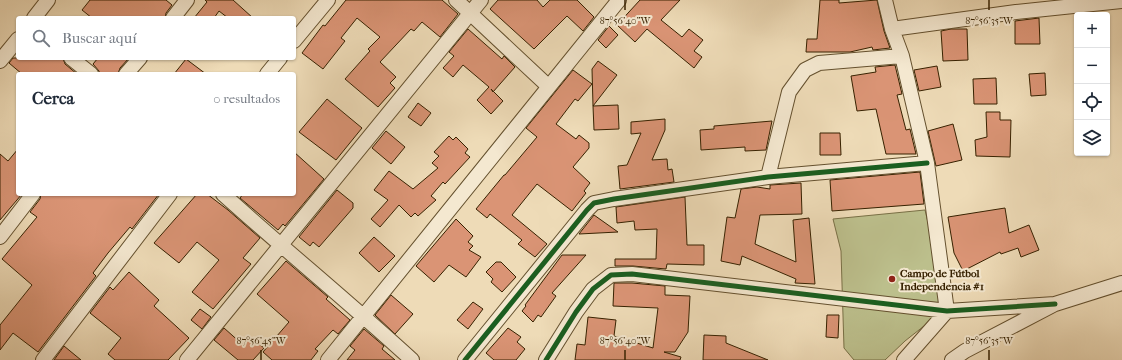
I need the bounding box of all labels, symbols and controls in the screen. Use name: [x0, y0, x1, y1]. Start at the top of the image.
map controls: [1074, 12, 1110, 156]
button: +: [1074, 12, 1110, 48]
text: 87°56'40"W: [600, 15, 651, 27]
text: 87°56'35"W: [965, 15, 1014, 27]
search box: [16, 16, 296, 60]
icon: search: [30, 27, 52, 49]
text: Buscar aquí: [62, 29, 137, 47]
button: −: [1074, 48, 1110, 84]
button: locate: [1074, 84, 1110, 120]
text: Cerca: [32, 88, 74, 108]
text: 0 resultados: [213, 91, 280, 106]
button: layers: [1074, 120, 1110, 156]
place label: Campo de Fútbol Independencia #1: [900, 267, 984, 293]
marker: Campo de Fútbol Independencia #1: [887, 274, 897, 284]
text: 87°56'45"W: [236, 335, 287, 347]
text: 87°56'40"W: [600, 335, 651, 347]
text: 87°56'35"W: [965, 335, 1014, 347]

